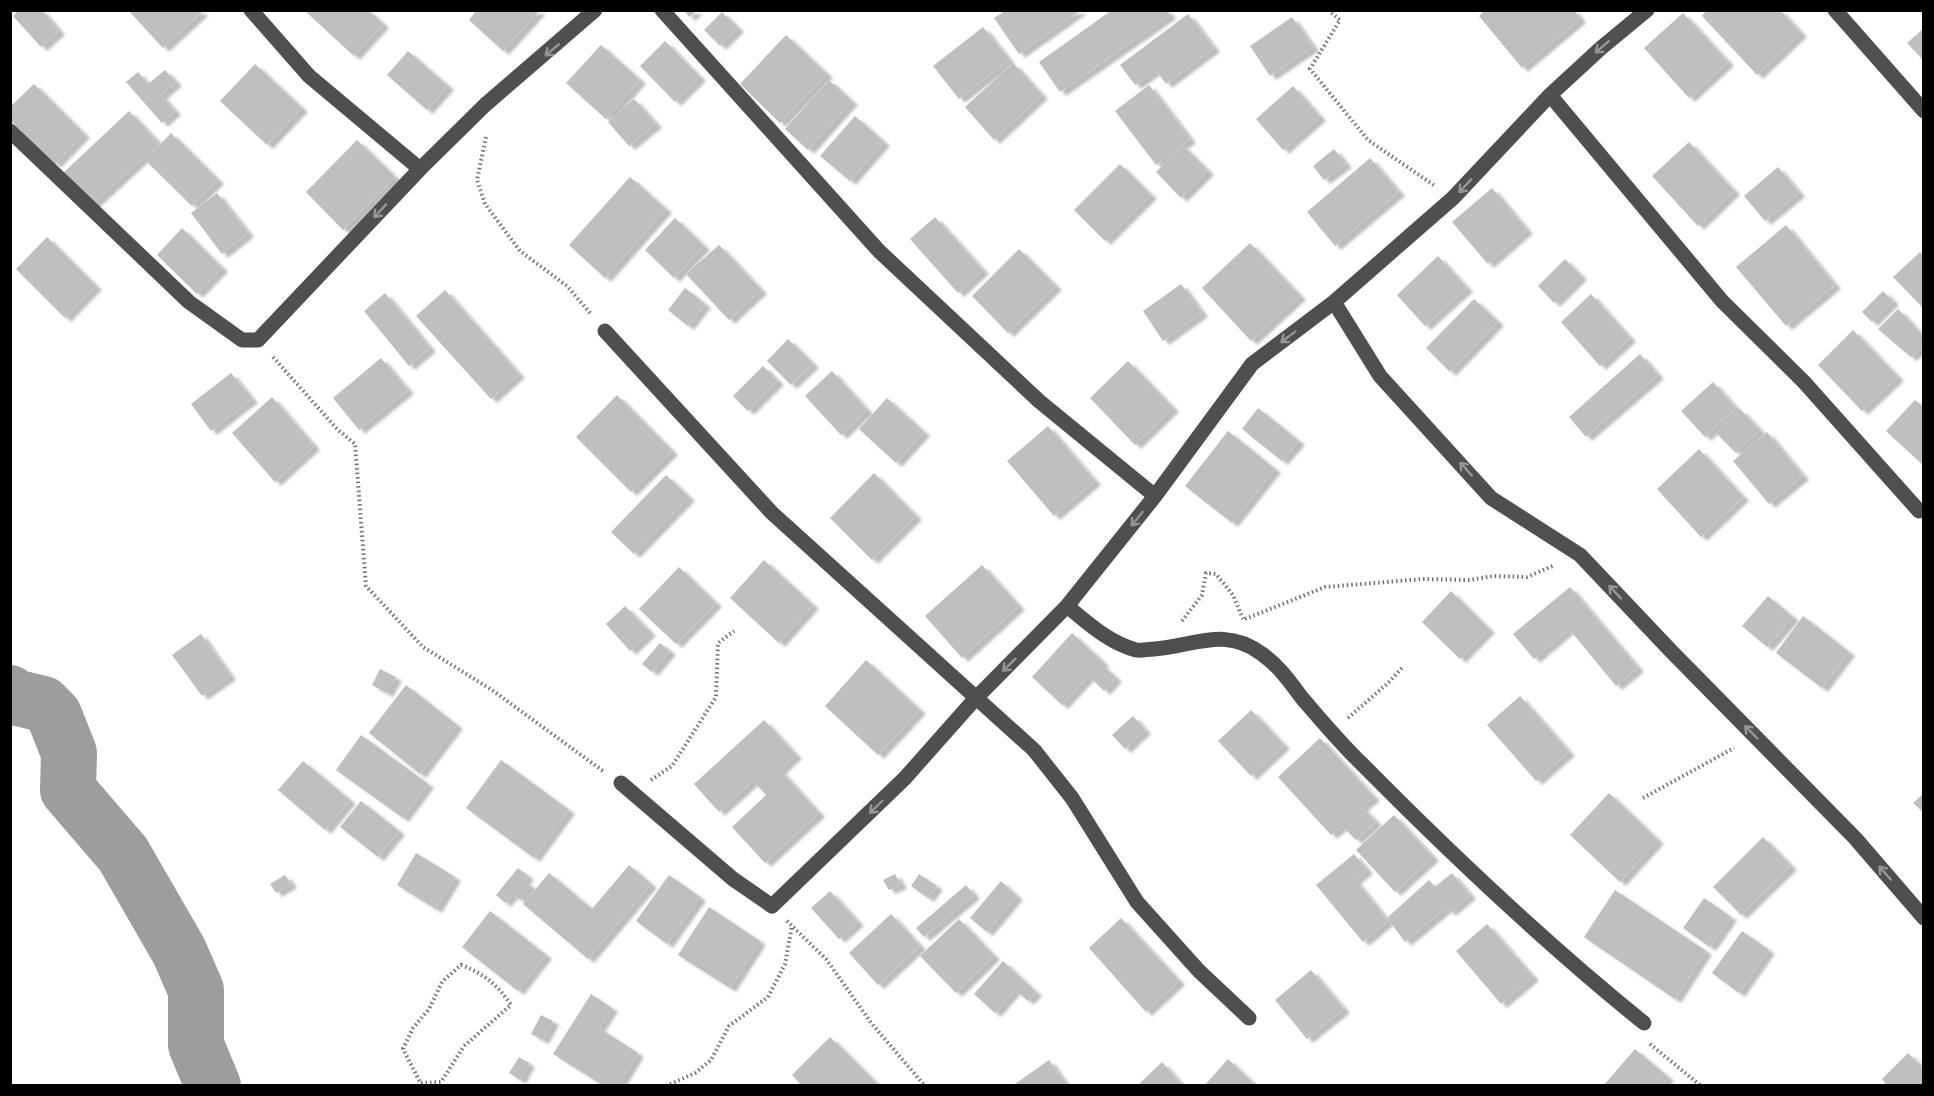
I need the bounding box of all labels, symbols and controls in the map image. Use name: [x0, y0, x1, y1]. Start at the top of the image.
one-way arrow: [1594, 41, 1610, 54]
one-way arrow: [545, 43, 560, 57]
one-way arrow: [1458, 178, 1472, 193]
one-way arrow: [373, 203, 387, 218]
one-way arrow: [1280, 331, 1296, 344]
one-way arrow: [1459, 462, 1473, 477]
one-way arrow: [1131, 510, 1144, 526]
one-way arrow: [1608, 585, 1622, 600]
one-way arrow: [1002, 657, 1017, 672]
one-way arrow: [1743, 725, 1758, 740]
one-way arrow: [868, 800, 883, 814]
one-way arrow: [1879, 865, 1892, 881]

